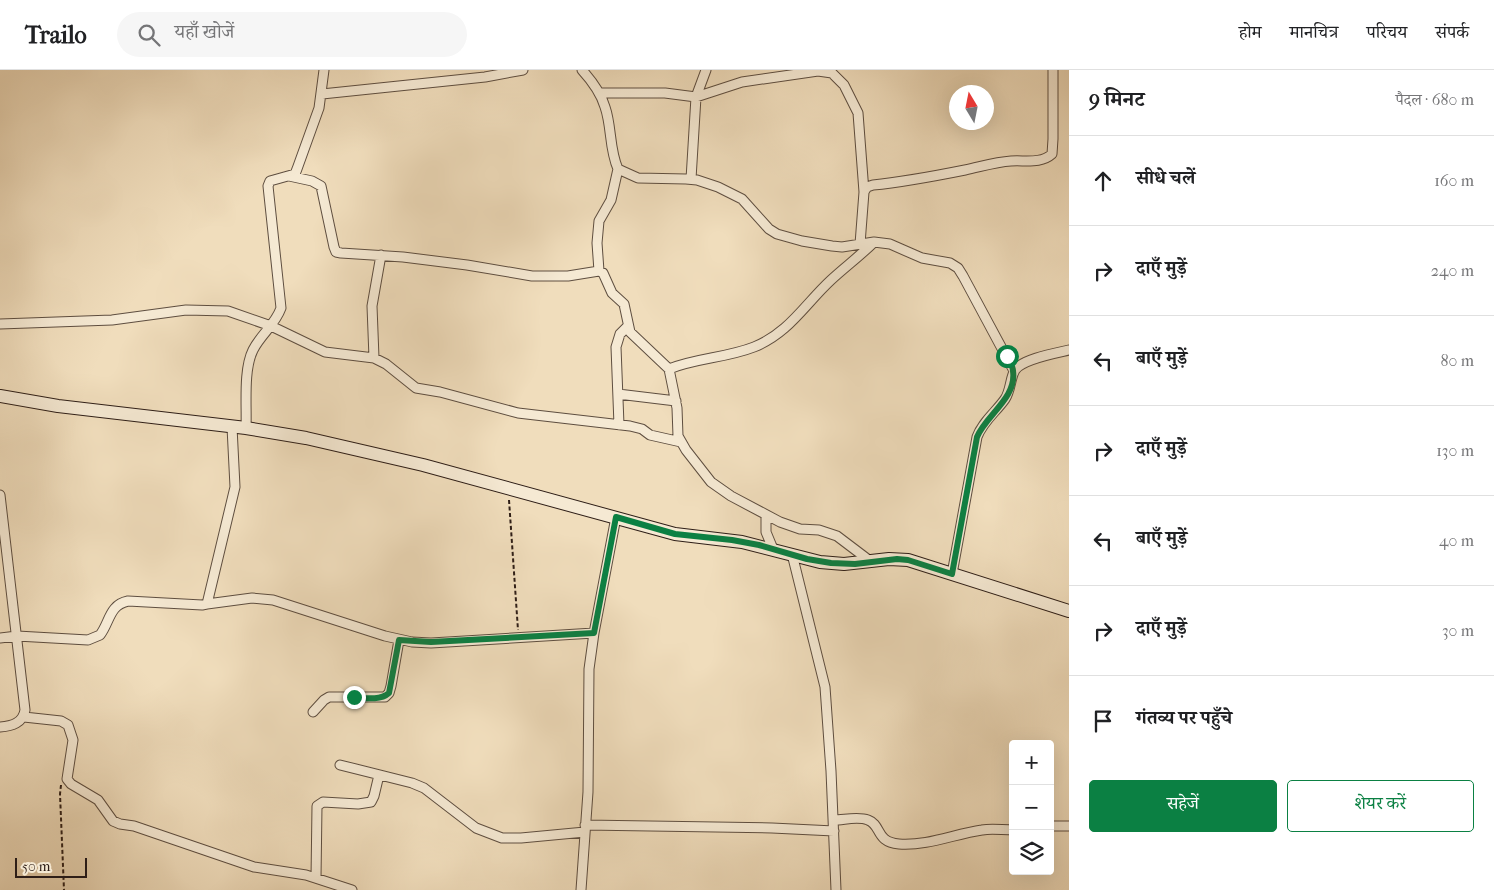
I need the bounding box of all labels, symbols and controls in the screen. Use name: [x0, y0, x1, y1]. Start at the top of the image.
search box: [117, 12, 467, 57]
text: Trailo: [25, 21, 87, 49]
icon: search: [135, 21, 163, 49]
text: यहाँ खोजें: [175, 21, 234, 43]
text: होम: [1239, 22, 1262, 43]
text: मानचित्र: [1290, 22, 1338, 43]
text: परिचय: [1366, 22, 1407, 43]
text: संपर्क: [1435, 22, 1469, 43]
north arrow: [949, 85, 994, 130]
text: 9 मिनट: [1089, 87, 1144, 111]
text: पैदल · 680 m: [1395, 90, 1474, 109]
icon: ahead: [1089, 167, 1117, 195]
text: सीधे चलें: [1136, 167, 1195, 189]
text: 160 m: [1434, 171, 1474, 190]
icon: right: [1089, 257, 1117, 285]
text: दाएँ मुड़ें: [1136, 257, 1187, 279]
text: 240 m: [1431, 261, 1474, 280]
route start: [996, 345, 1019, 368]
icon: left: [1089, 347, 1117, 375]
text: बाएँ मुड़ें: [1136, 347, 1187, 369]
text: 80 m: [1440, 351, 1474, 370]
icon: right: [1089, 437, 1117, 465]
text: दाएँ मुड़ें: [1136, 437, 1187, 459]
text: 130 m: [1436, 441, 1474, 460]
icon: left: [1089, 527, 1117, 555]
text: बाएँ मुड़ें: [1136, 527, 1187, 549]
text: 40 m: [1439, 531, 1474, 550]
icon: right: [1089, 617, 1117, 645]
text: दाएँ मुड़ें: [1136, 617, 1187, 639]
text: 30 m: [1442, 621, 1474, 640]
route end: [343, 686, 366, 709]
icon: arrive: [1089, 707, 1117, 735]
text: गंतव्य पर पहुँचे: [1136, 707, 1232, 729]
map controls: [1009, 740, 1054, 875]
button: +: [1009, 740, 1054, 785]
button: सहेजें: [1089, 780, 1277, 832]
button: शेयर करें: [1287, 780, 1474, 832]
button: −: [1009, 785, 1054, 830]
button: layers: [1009, 830, 1054, 875]
scale bar: [15, 855, 88, 878]
text: 50 m: [22, 858, 50, 875]

